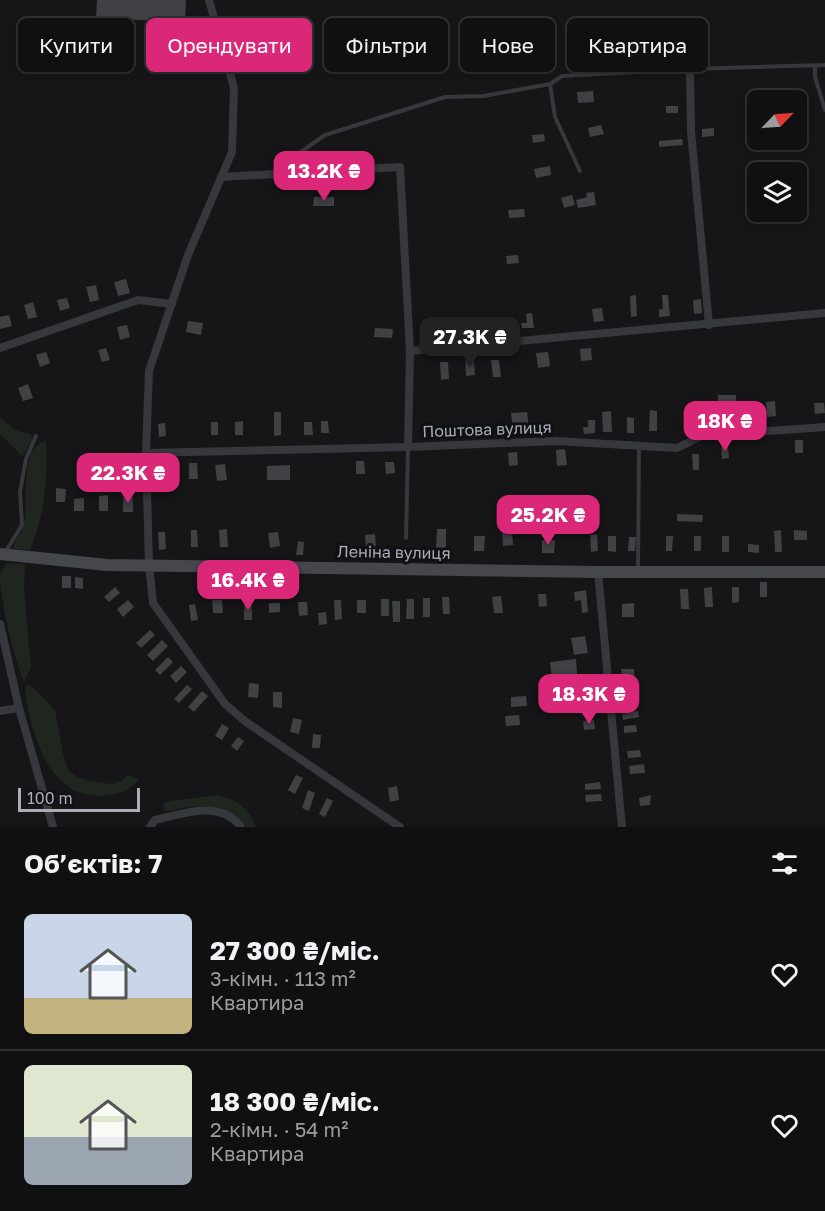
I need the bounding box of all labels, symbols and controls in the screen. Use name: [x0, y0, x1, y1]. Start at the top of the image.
chip: Купити: [18, 18, 134, 72]
chip: Орендувати: [146, 18, 312, 72]
chip: Фільтри: [324, 18, 448, 72]
chip: Нове: [460, 18, 555, 72]
chip: Квартира: [567, 18, 708, 72]
north arrow: [747, 90, 807, 150]
map controls: [747, 90, 807, 222]
pin: 13.2K ₴: [269, 151, 379, 202]
text: 13.2K ₴: [288, 158, 360, 182]
button: layers: [747, 162, 807, 222]
pin: 27.3K ₴: [415, 317, 525, 368]
text: 27.3K ₴: [433, 324, 507, 348]
pin: 18K ₴: [683, 401, 767, 452]
text: 18K ₴: [698, 408, 752, 432]
street label: Поштова вулиця: [422, 417, 552, 441]
pin: 22.3K ₴: [73, 453, 183, 504]
text: 22.3K ₴: [91, 460, 165, 484]
pin: 25.2K ₴: [493, 495, 603, 546]
text: 25.2K ₴: [511, 502, 585, 526]
street label: Леніна вулиця: [337, 541, 451, 563]
pin: 16.4K ₴: [193, 560, 303, 611]
text: 16.4K ₴: [211, 567, 285, 591]
pin: 18.3K ₴: [534, 674, 644, 725]
text: 18.3K ₴: [552, 681, 626, 705]
scale bar: [18, 785, 140, 812]
text: 100 m: [27, 788, 73, 808]
icon: filters: [768, 847, 801, 880]
text: Об’єктів: 7: [24, 848, 162, 879]
text: 27 300 ₴/міс.: [210, 935, 380, 966]
icon: home: [72, 938, 144, 1010]
icon: heart: [768, 958, 801, 991]
text: 3-кімн. · 113 m²: [210, 966, 356, 990]
text: Квартира: [210, 990, 304, 1014]
text: 18 300 ₴/міс.: [210, 1086, 380, 1117]
icon: home: [72, 1089, 144, 1161]
icon: heart: [768, 1109, 801, 1142]
text: 2-кімн. · 54 m²: [210, 1117, 348, 1141]
text: Квартира: [210, 1141, 304, 1165]

